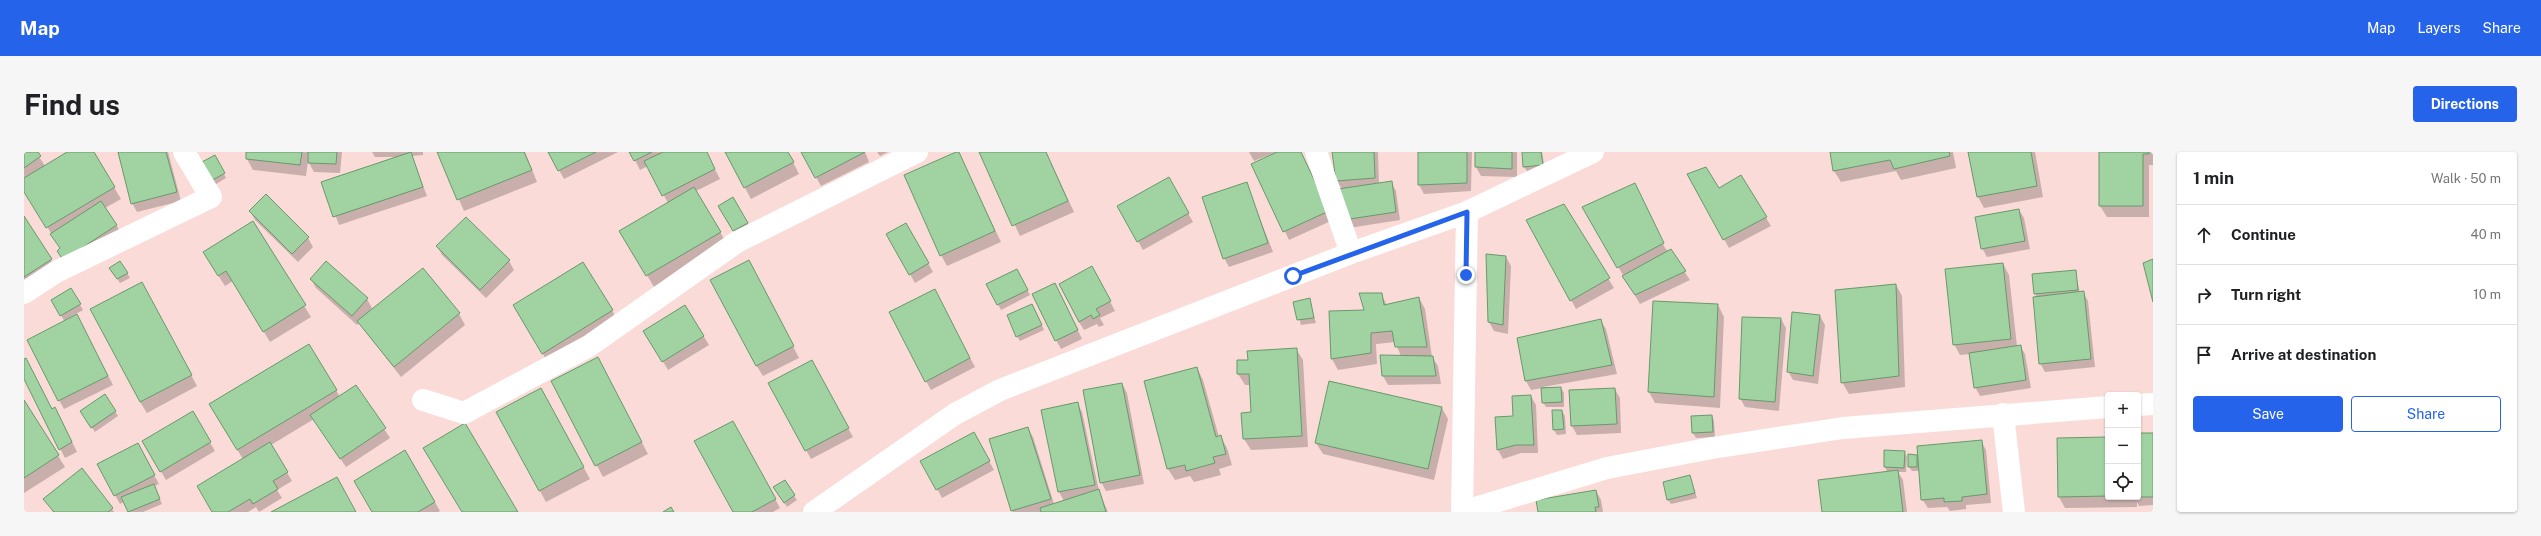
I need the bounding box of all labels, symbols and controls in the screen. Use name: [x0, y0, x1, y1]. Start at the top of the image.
text: Map: [20, 17, 60, 39]
text: Map: [2367, 20, 2395, 36]
text: Layers: [2417, 20, 2461, 36]
text: Share: [2483, 20, 2521, 36]
button: Directions: [2413, 86, 2517, 122]
text: Find us: [24, 88, 120, 121]
text: 1 min: [2193, 168, 2234, 188]
text: Walk · 50 m: [2431, 171, 2501, 186]
icon: ahead: [2193, 224, 2215, 246]
text: Continue: [2231, 226, 2296, 243]
text: 40 m: [2470, 227, 2501, 242]
route end: [1457, 266, 1475, 284]
route start: [1284, 267, 1302, 285]
icon: right: [2193, 284, 2215, 306]
text: Turn right: [2231, 286, 2301, 303]
text: 10 m: [2473, 287, 2501, 302]
icon: arrive: [2193, 344, 2215, 366]
text: Arrive at destination: [2231, 346, 2376, 363]
map controls: [2105, 392, 2141, 500]
button: +: [2105, 392, 2141, 428]
button: Save: [2193, 396, 2343, 432]
button: Share: [2351, 396, 2501, 432]
button: −: [2105, 428, 2141, 464]
button: locate: [2105, 464, 2141, 500]

